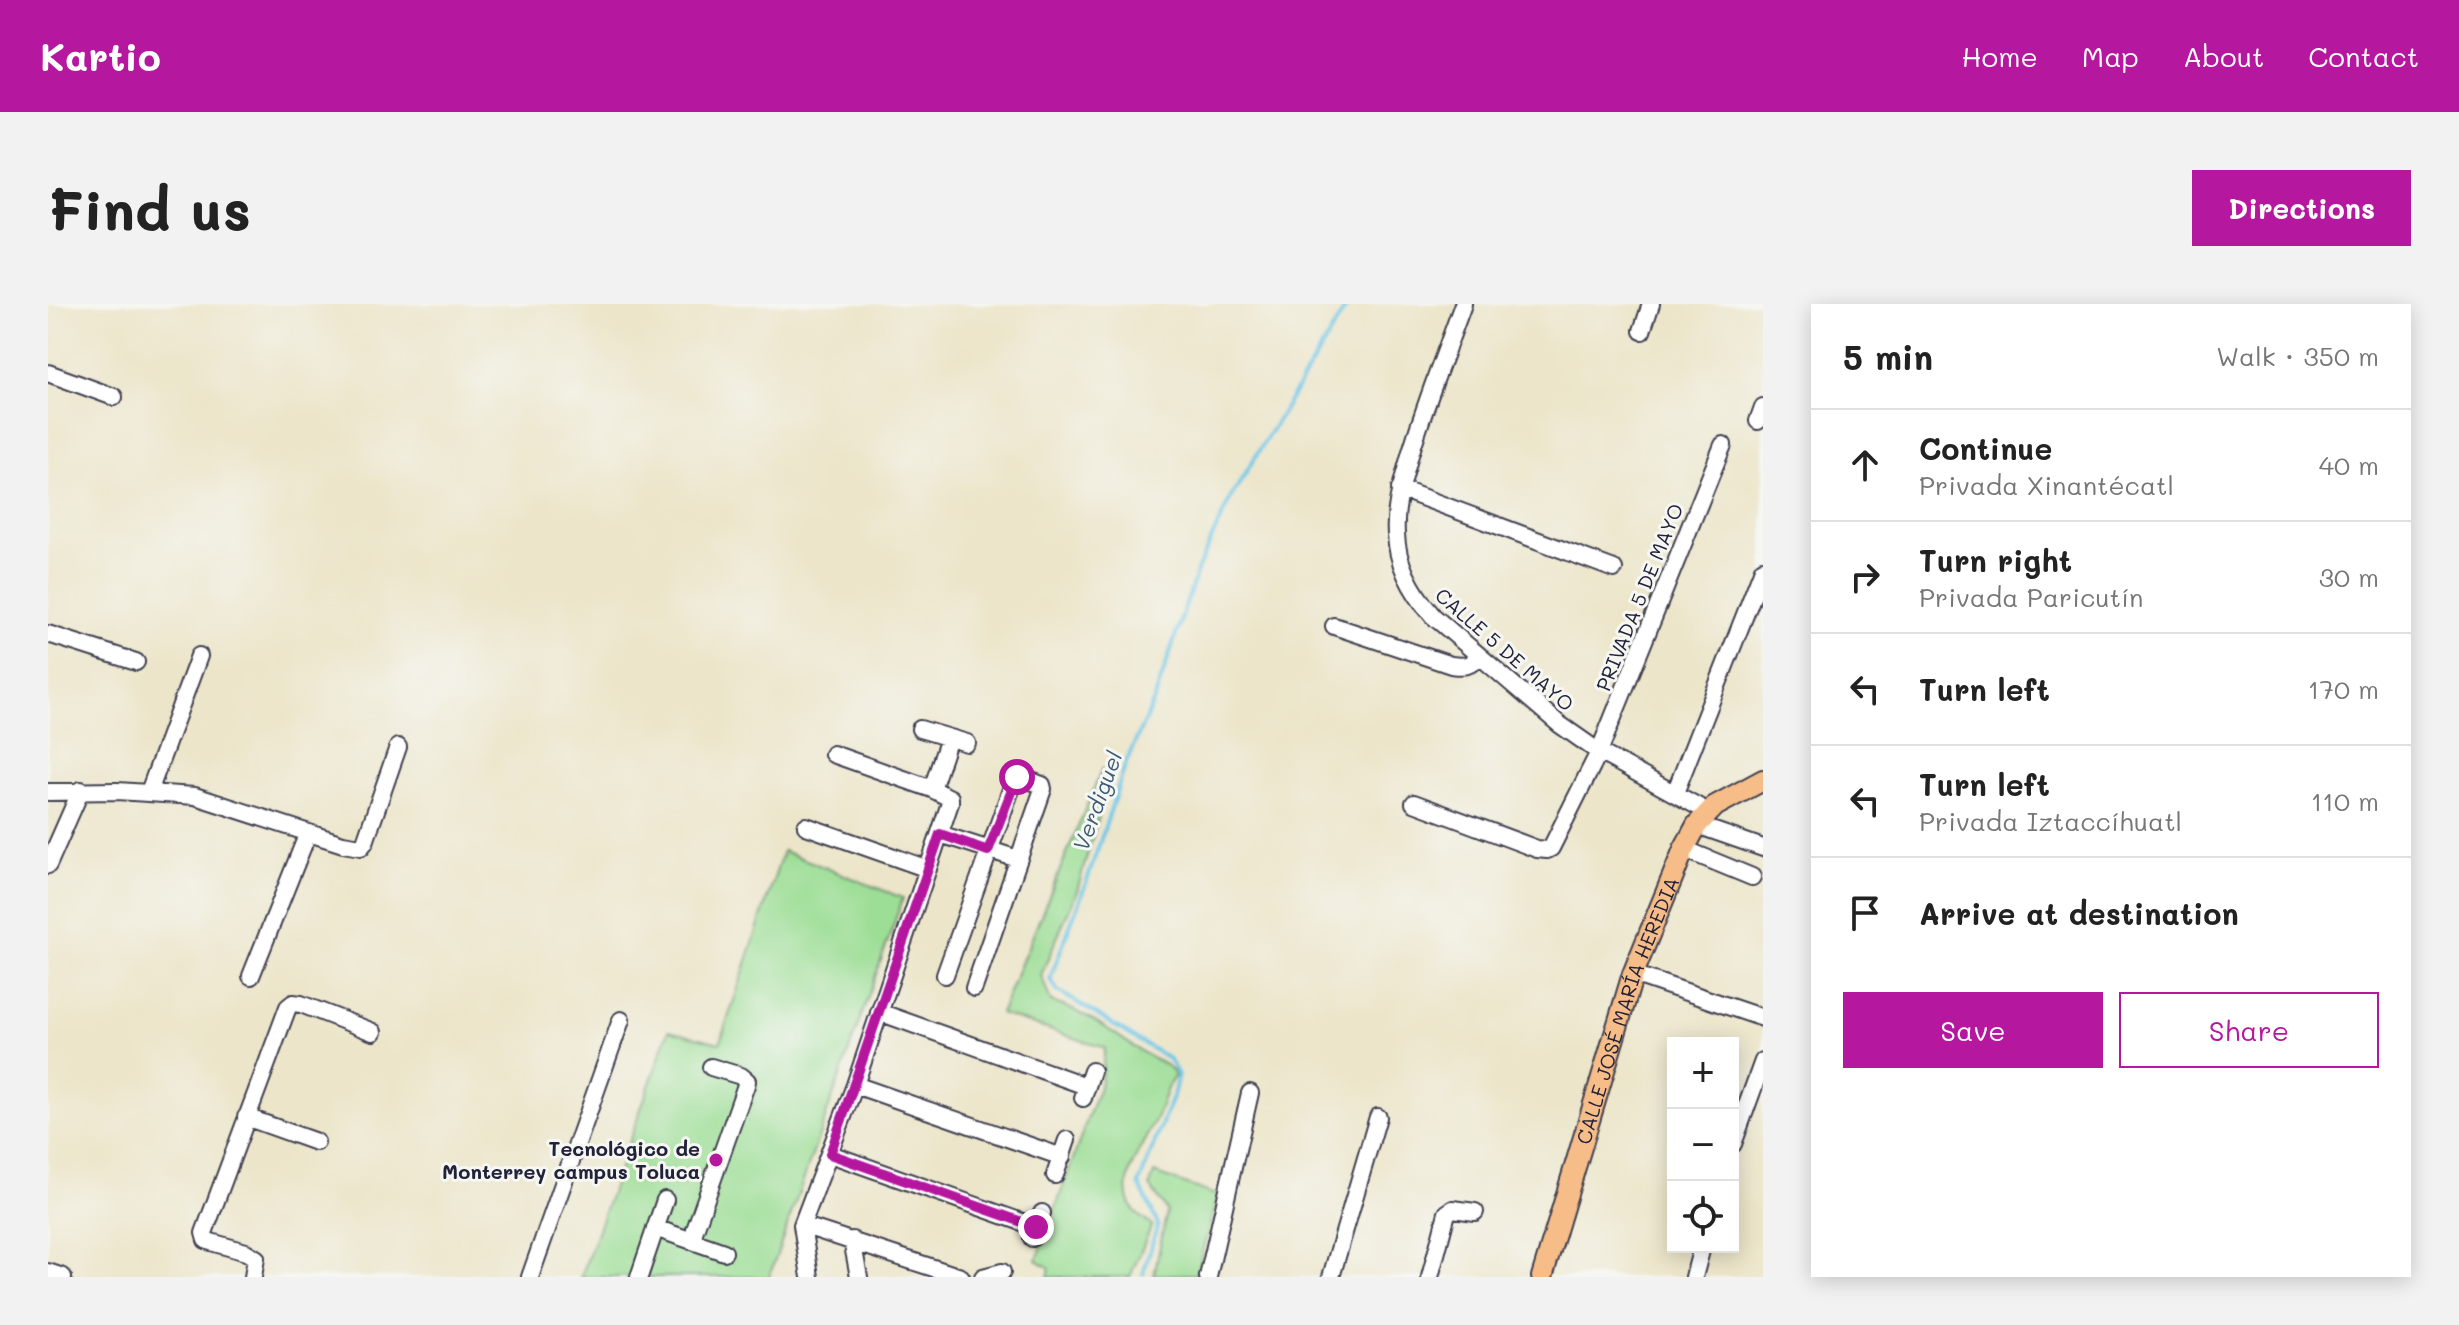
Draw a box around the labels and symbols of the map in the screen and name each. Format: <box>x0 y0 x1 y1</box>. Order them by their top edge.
street label: PRIVADA 5 DE MAYO <box>1590 499 1688 695</box>
street label: CALLE 5 DE MAYO <box>1430 582 1580 716</box>
water label: Verdiguel <box>1066 747 1129 855</box>
route start <box>999 759 1035 795</box>
street label: CALLE JOSÉ MARÍA HEREDIA <box>1570 873 1684 1147</box>
place label: Tecnológico de Monterrey campus Toluca <box>442 1135 700 1184</box>
marker: Tecnológico de Monterrey campus Toluca <box>707 1151 725 1169</box>
route end <box>1018 1209 1054 1245</box>

